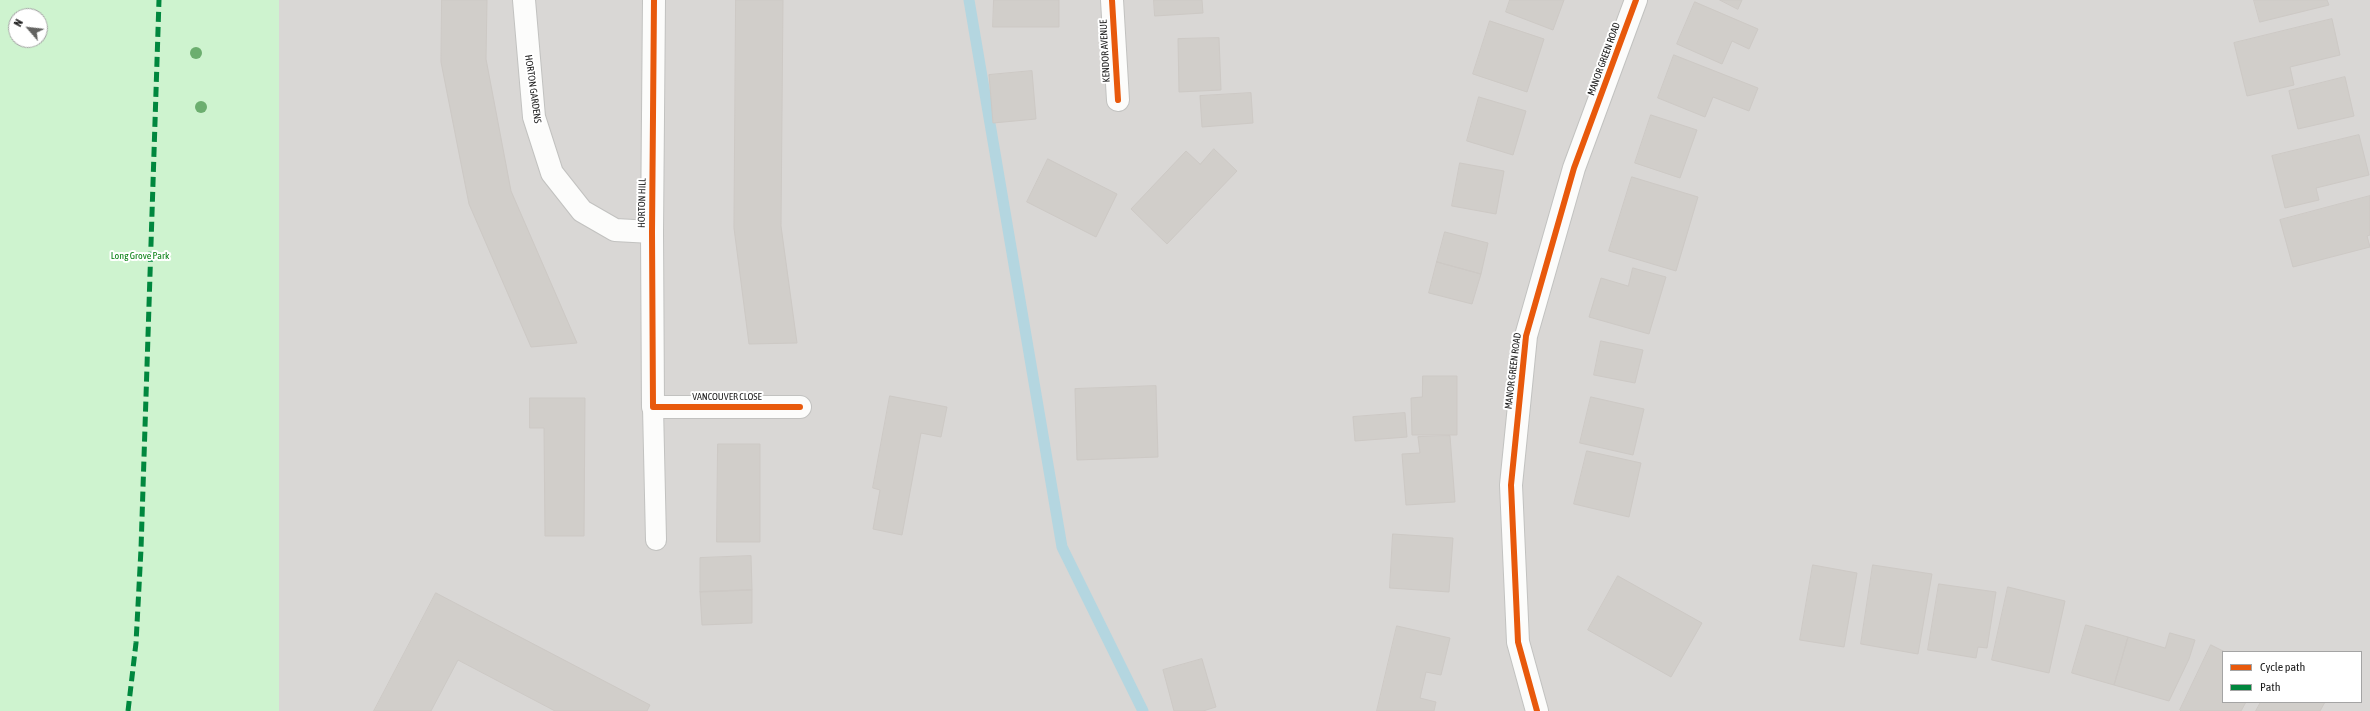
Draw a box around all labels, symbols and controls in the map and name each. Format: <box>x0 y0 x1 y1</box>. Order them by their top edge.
north arrow <box>8 8 48 48</box>
text: N <box>11 17 25 29</box>
street label: KENDOR AVENUE <box>1097 19 1113 83</box>
street label: MANOR GREEN ROAD <box>1585 21 1623 97</box>
street label: HORTON GARDENS <box>522 54 544 124</box>
street label: HORTON HILL <box>636 178 648 228</box>
park label: Long Grove Park <box>111 250 169 262</box>
street label: MANOR GREEN ROAD <box>1502 332 1524 410</box>
street label: VANCOUVER CLOSE <box>692 391 762 403</box>
legend <box>2222 651 2362 703</box>
text: Cycle path <box>2260 660 2305 674</box>
text: Path <box>2260 680 2281 694</box>

